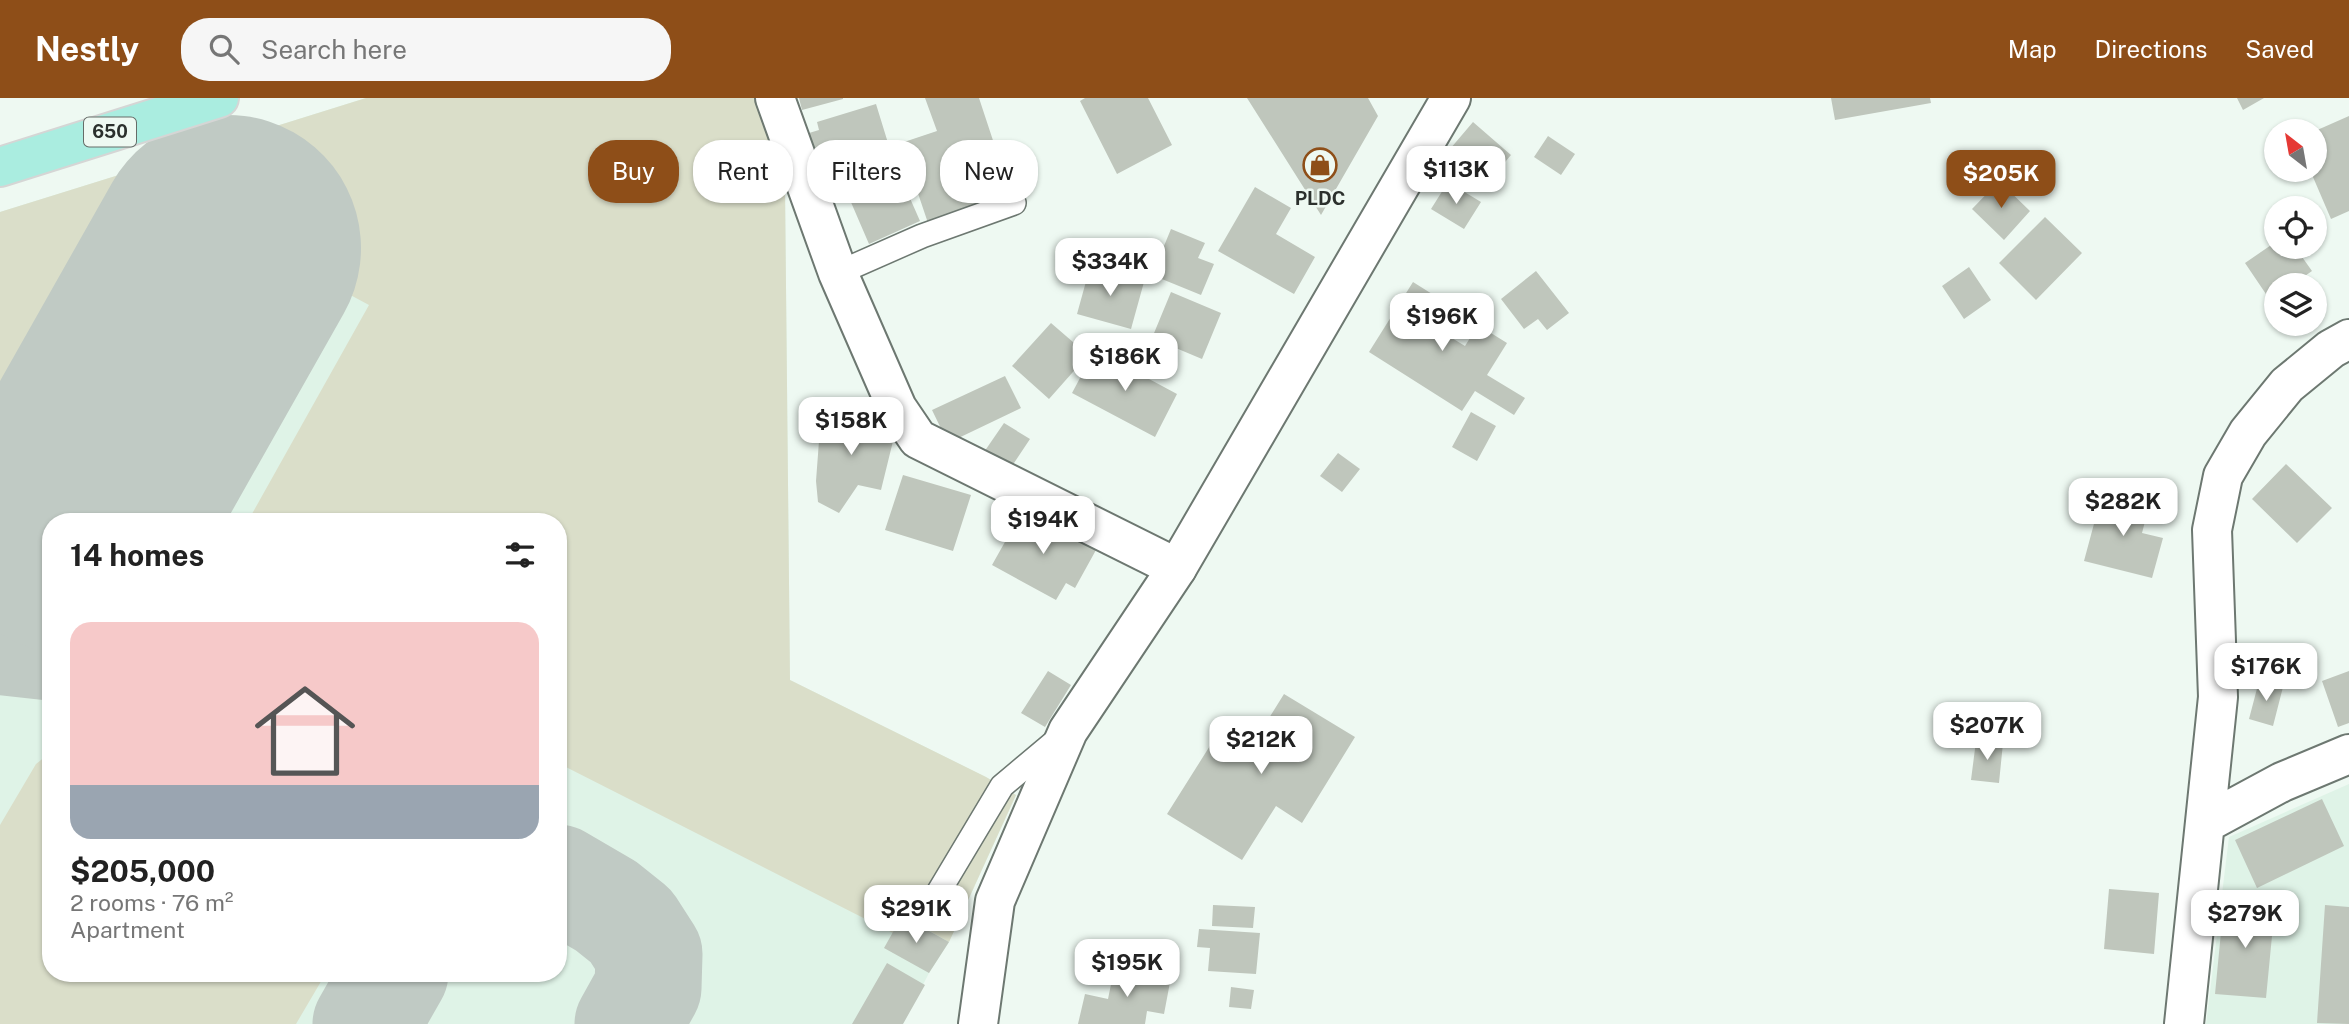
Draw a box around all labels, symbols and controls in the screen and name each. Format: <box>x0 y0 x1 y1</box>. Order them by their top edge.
search box <box>181 18 671 81</box>
text: Nestly <box>35 30 139 68</box>
icon: search <box>205 30 243 68</box>
text: Search here <box>261 34 407 65</box>
text: Map <box>2008 35 2057 63</box>
text: Directions <box>2095 35 2207 63</box>
text: Saved <box>2245 35 2314 63</box>
road number: 650 <box>84 117 136 146</box>
north arrow <box>2264 119 2328 182</box>
map controls <box>2264 119 2327 336</box>
chip: Buy <box>588 140 679 203</box>
chip: Rent <box>693 140 793 203</box>
chip: Filters <box>807 140 926 203</box>
chip: New <box>940 140 1038 203</box>
shop icon: PLDC <box>1301 146 1339 184</box>
pin: $113K <box>1407 146 1505 206</box>
pin: $205K <box>1952 150 2050 210</box>
text: $113K <box>1422 155 1490 182</box>
text: $205K <box>1962 159 2040 186</box>
place label: PLDC <box>1295 187 1345 209</box>
button: locate <box>2264 196 2327 259</box>
pin: $334K <box>1061 238 1159 298</box>
text: $334K <box>1071 247 1149 274</box>
button: layers <box>2264 273 2327 336</box>
pin: $196K <box>1393 294 1491 353</box>
text: $196K <box>1406 302 1478 329</box>
pin: $186K <box>1076 334 1174 393</box>
text: $186K <box>1089 342 1161 369</box>
pin: $158K <box>802 398 900 457</box>
text: $158K <box>815 406 887 433</box>
pin: $282K <box>2074 478 2172 538</box>
text: $282K <box>2085 487 2161 514</box>
pin: $194K <box>994 496 1092 556</box>
text: $194K <box>1007 505 1079 532</box>
icon: filters <box>501 536 539 574</box>
text: 14 homes <box>70 537 204 573</box>
pin: $176K <box>2217 644 2315 703</box>
text: $176K <box>2230 652 2302 679</box>
icon: home <box>242 668 368 794</box>
pin: $207K <box>1938 702 2036 762</box>
text: $207K <box>1949 711 2025 738</box>
pin: $212K <box>1212 716 1310 776</box>
text: $212K <box>1225 725 1297 752</box>
text: $205,000 <box>70 853 215 889</box>
pin: $291K <box>867 886 965 945</box>
text: 2 rooms · 76 m² <box>70 889 233 916</box>
pin: $279K <box>2196 890 2294 950</box>
text: $291K <box>880 894 952 921</box>
text: $279K <box>2207 899 2283 926</box>
text: Apartment <box>70 916 185 943</box>
pin: $195K <box>1078 940 1176 999</box>
text: $195K <box>1091 948 1163 975</box>

